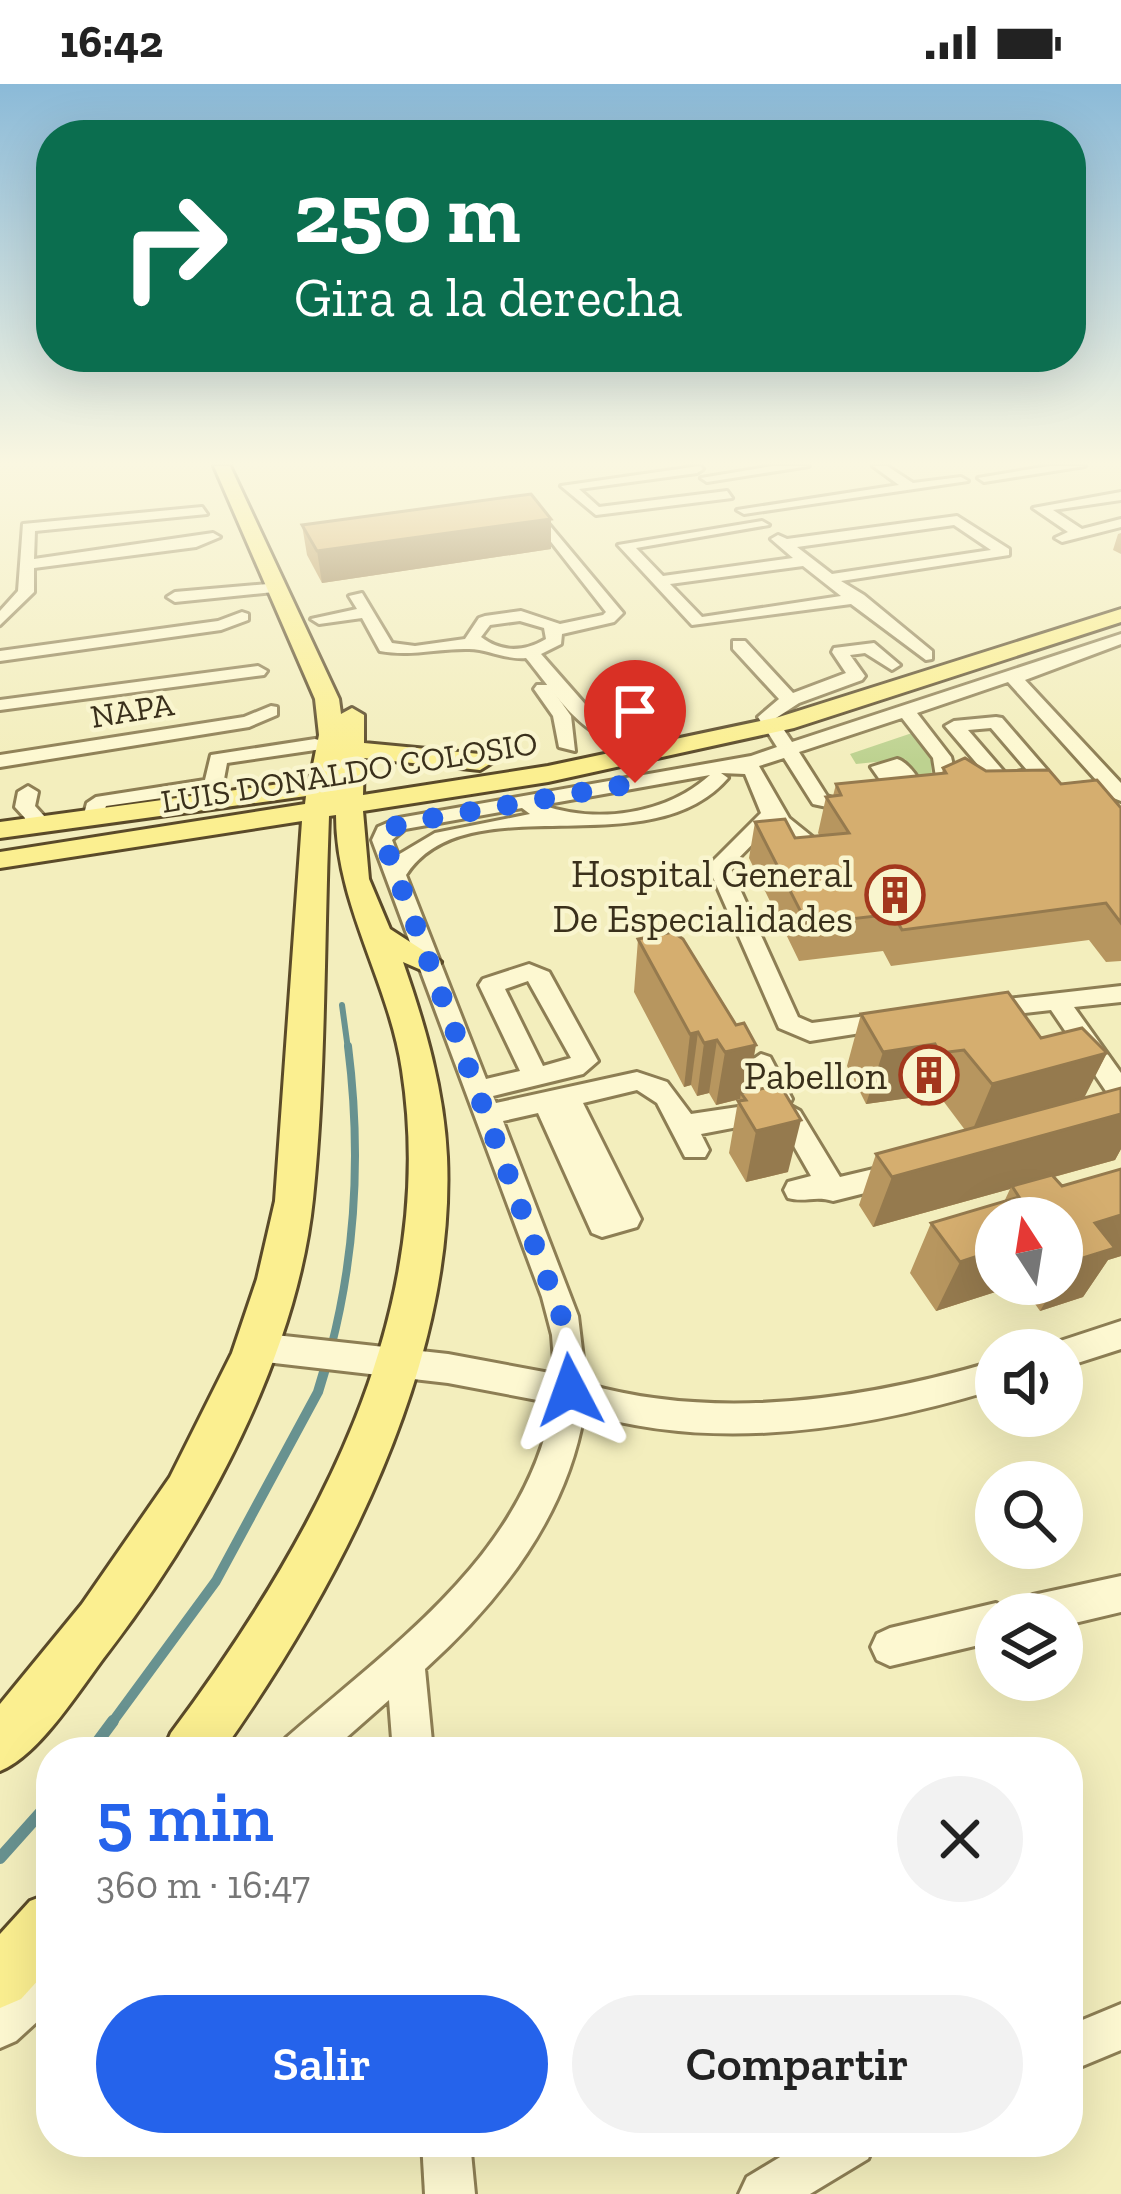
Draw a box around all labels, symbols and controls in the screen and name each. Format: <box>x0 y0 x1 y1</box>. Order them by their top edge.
text: 16:42 <box>60 15 163 69</box>
text: 250 m <box>294 163 521 264</box>
icon: right <box>96 168 252 324</box>
text: Gira a la derecha <box>294 265 683 330</box>
pin <box>584 660 686 783</box>
icon: arrive <box>602 678 668 744</box>
street label: NAPA <box>88 684 177 736</box>
street label: LUIS DONALDO COLOSIO <box>158 723 540 821</box>
place label: Hospital General De Especialidades <box>552 850 853 942</box>
building icon: Hospital General De Especialidades <box>864 864 926 926</box>
building icon: Pabellon <box>898 1044 960 1106</box>
place label: Pabellon <box>744 1052 887 1099</box>
north arrow <box>975 1197 1083 1305</box>
map controls <box>975 1197 1083 1701</box>
position arrow <box>507 1327 633 1453</box>
button: sound <box>975 1329 1083 1437</box>
button: search <box>975 1461 1083 1569</box>
button: layers <box>975 1593 1083 1701</box>
text: 5 min <box>96 1773 274 1859</box>
button: close <box>897 1776 1023 1902</box>
text: 360 m · 16:47 <box>96 1861 310 1908</box>
button: Salir <box>96 1995 548 2133</box>
button: Compartir <box>572 1995 1023 2133</box>

